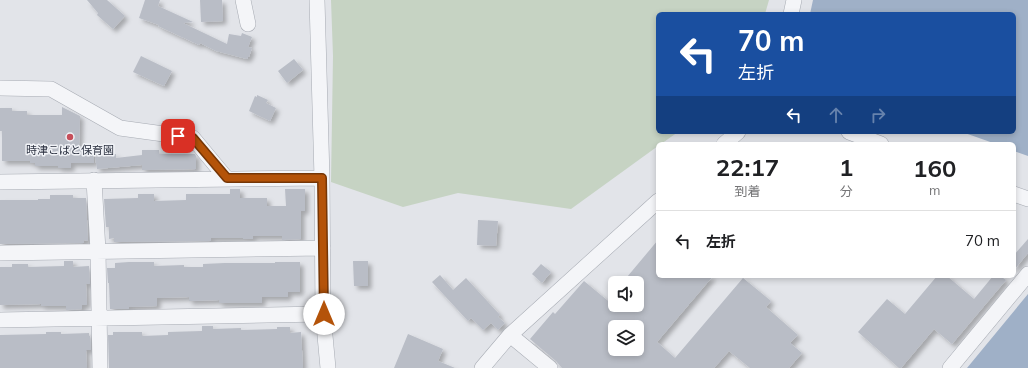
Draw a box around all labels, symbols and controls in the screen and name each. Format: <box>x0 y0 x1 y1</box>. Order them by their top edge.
text: 70 m <box>738 23 804 58</box>
icon: left <box>672 28 724 80</box>
text: 左折 <box>738 61 774 84</box>
icon: left <box>783 104 805 126</box>
icon: ahead <box>825 104 847 126</box>
icon: right <box>867 104 889 126</box>
pin <box>161 119 195 153</box>
icon: arrive <box>167 125 189 147</box>
marker: 時津こばと保育園 <box>65 132 75 142</box>
place label: 時津こばと保育園 <box>26 143 114 157</box>
text: 22:17 <box>716 152 779 182</box>
text: 1 <box>839 152 853 182</box>
text: 160 <box>913 153 956 183</box>
text: m <box>929 182 940 198</box>
text: 到着 <box>734 183 760 199</box>
text: 分 <box>840 183 853 199</box>
icon: left <box>672 230 694 252</box>
text: 70 m <box>965 231 1000 250</box>
text: 左折 <box>706 232 736 251</box>
map controls <box>608 276 644 356</box>
button: sound <box>608 276 644 312</box>
position arrow <box>303 293 345 335</box>
button: layers <box>608 320 644 356</box>

